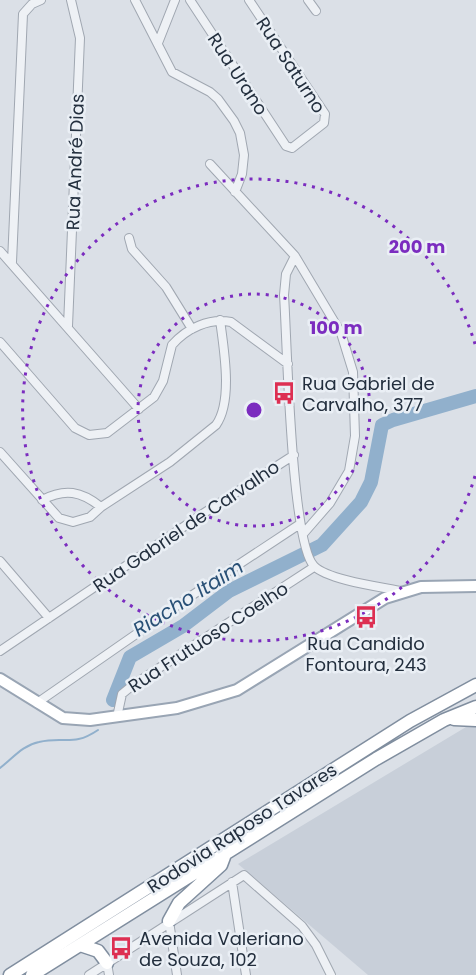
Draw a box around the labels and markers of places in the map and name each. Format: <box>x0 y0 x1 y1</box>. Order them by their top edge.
place label: Rua Gabriel de Carvalho, 377 <box>302 371 435 417</box>
bus stop icon: Rua Gabriel de Carvalho, 377 <box>271 380 297 406</box>
centre of rings <box>244 400 264 420</box>
bus stop icon: Rua Candido Fontoura, 243 <box>353 604 379 630</box>
place label: Rua Candido Fontoura, 243 <box>305 631 427 677</box>
place label: Avenida Valeriano de Souza, 102 <box>139 926 304 972</box>
bus stop icon: Avenida Valeriano de Souza, 102 <box>108 935 134 961</box>

